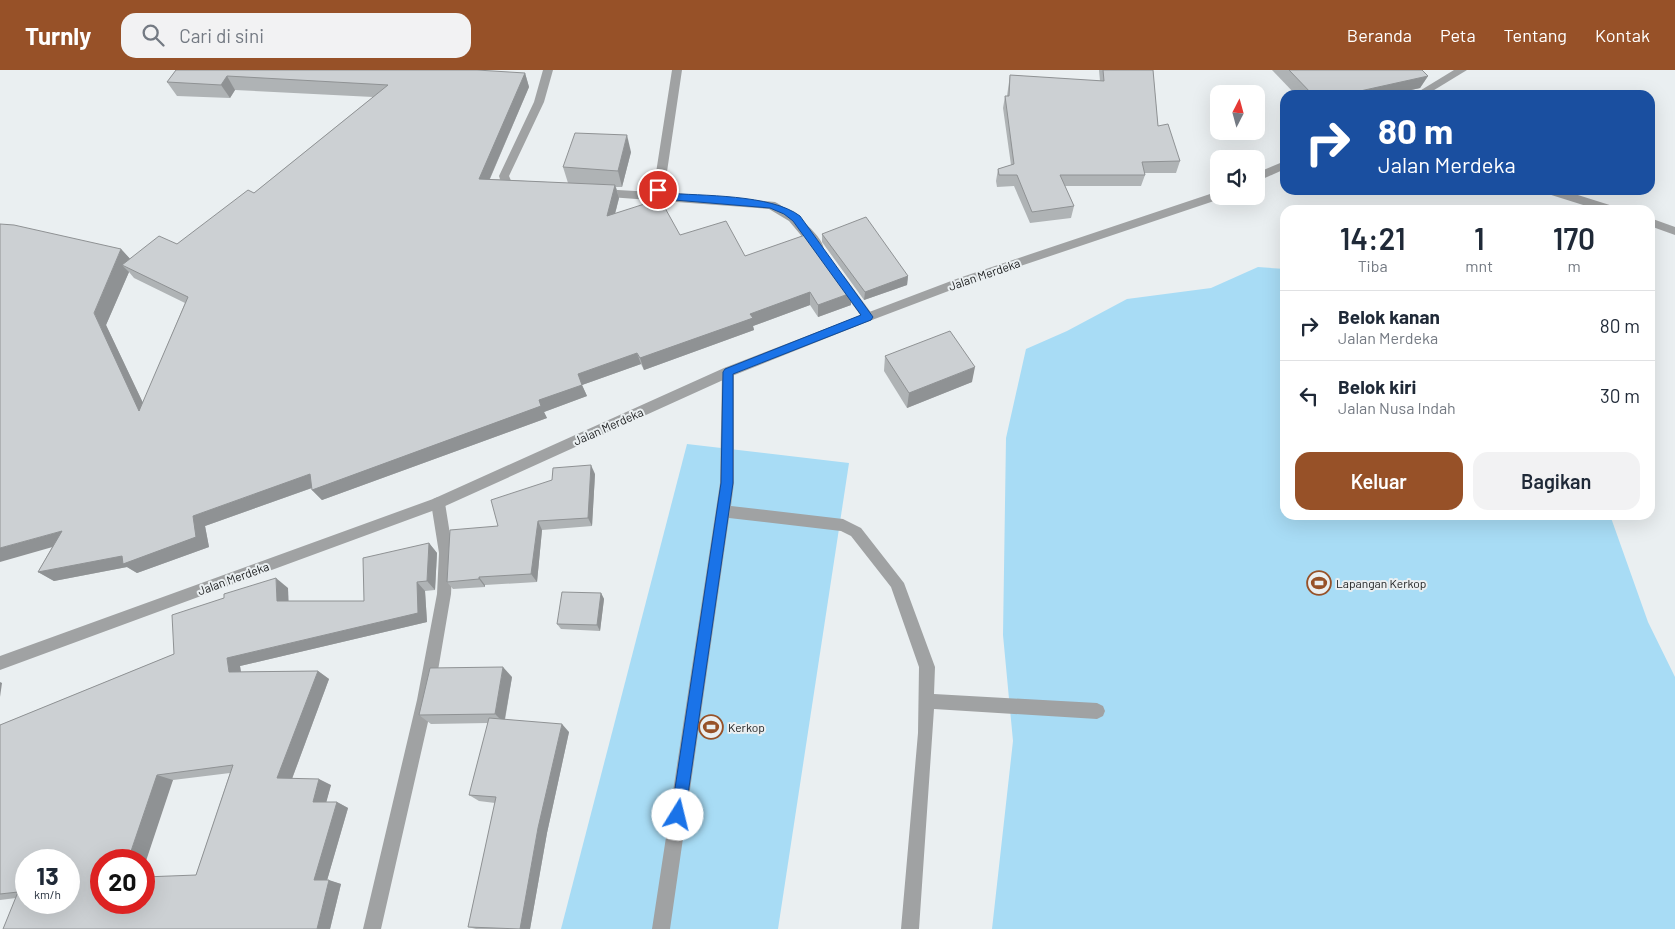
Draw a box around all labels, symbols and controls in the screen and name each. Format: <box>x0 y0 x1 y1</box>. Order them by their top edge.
search box <box>121 13 471 58</box>
text: Turnly <box>25 21 91 50</box>
icon: search <box>139 21 167 49</box>
text: Cari di sini <box>179 24 264 47</box>
text: Beranda <box>1347 24 1412 46</box>
text: Peta <box>1440 24 1476 46</box>
text: Tentang <box>1504 24 1567 46</box>
text: Kontak <box>1595 24 1650 46</box>
north arrow <box>1210 85 1265 140</box>
map controls <box>1210 85 1265 205</box>
text: 80 m <box>1378 109 1453 151</box>
icon: right <box>1295 110 1360 175</box>
button: sound <box>1210 150 1265 205</box>
text: Jalan Merdeka <box>1378 151 1516 177</box>
pin <box>637 169 679 211</box>
icon: arrive <box>644 176 672 204</box>
text: 14:21 <box>1340 220 1405 256</box>
text: 1 <box>1474 220 1484 256</box>
text: 170 <box>1553 220 1595 256</box>
street label: Jalan Merdeka <box>946 255 1022 293</box>
text: Tiba <box>1358 256 1388 275</box>
text: mnt <box>1465 256 1493 275</box>
text: m <box>1567 256 1581 275</box>
text: Belok kanan <box>1338 305 1440 328</box>
icon: right <box>1295 312 1323 340</box>
text: 80 m <box>1600 314 1640 337</box>
text: Jalan Merdeka <box>1338 328 1438 347</box>
text: Belok kiri <box>1338 375 1416 398</box>
icon: left <box>1295 382 1323 410</box>
text: 30 m <box>1600 384 1640 407</box>
text: Jalan Nusa Indah <box>1338 398 1456 417</box>
street label: Jalan Merdeka <box>571 404 645 448</box>
button: Keluar <box>1295 452 1463 510</box>
button: Bagikan <box>1473 452 1640 510</box>
street label: Jalan Merdeka <box>195 559 271 597</box>
sports icon: Lapangan Kerkop <box>1306 570 1332 596</box>
place label: Lapangan Kerkop <box>1336 576 1426 590</box>
sports icon: Kerkop <box>698 714 724 740</box>
place label: Kerkop <box>728 720 765 734</box>
position arrow <box>651 788 703 840</box>
speed limit sign: 20 <box>90 849 155 914</box>
text: 13 <box>36 860 59 890</box>
text: km/h <box>34 887 61 901</box>

